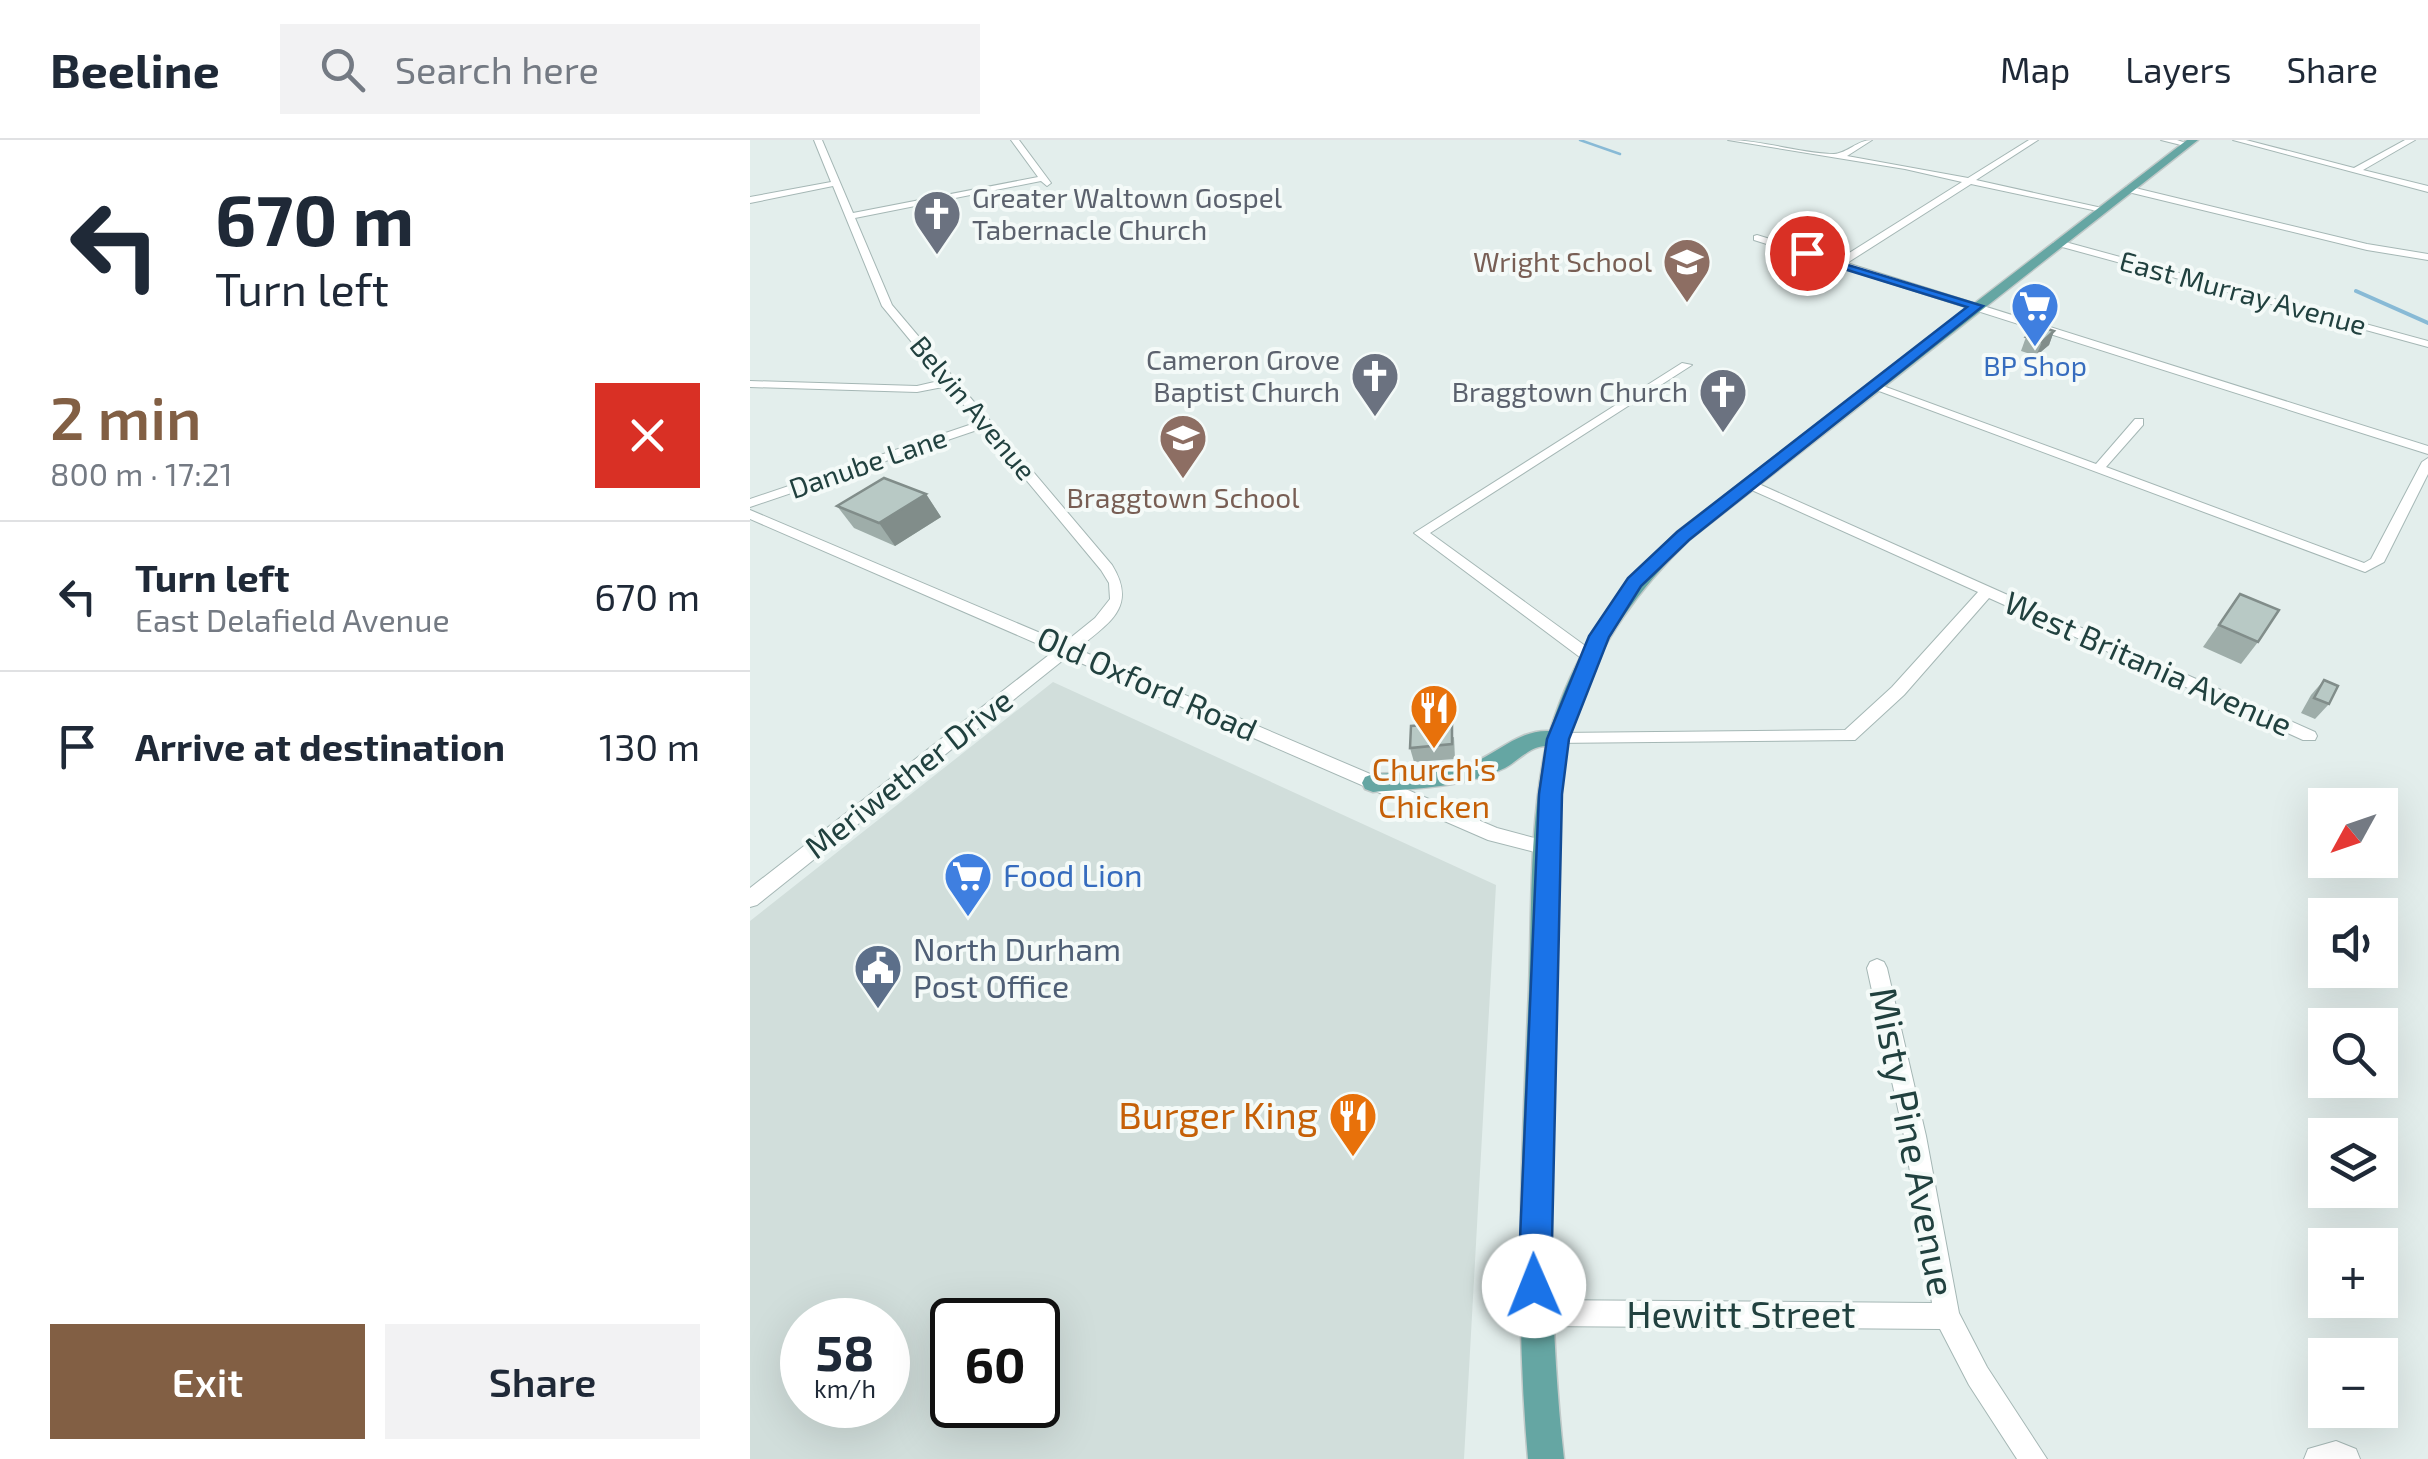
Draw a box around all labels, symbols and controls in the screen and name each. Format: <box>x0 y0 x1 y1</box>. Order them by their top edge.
search box <box>280 24 980 114</box>
text: Beeline <box>50 40 220 98</box>
icon: search <box>315 42 370 97</box>
text: Search here <box>395 46 599 92</box>
text: Map <box>2000 48 2070 90</box>
text: Layers <box>2125 48 2231 90</box>
text: Share <box>2286 48 2378 90</box>
text: 670 m <box>215 176 414 260</box>
icon: left <box>50 180 180 310</box>
place label: Greater Waltown Gospel Tabernacle Church <box>972 180 1283 246</box>
church icon: Greater Waltown Gospel Tabernacle Church <box>911 188 963 256</box>
pin <box>1765 211 1850 296</box>
icon: arrive <box>1780 226 1835 281</box>
school or university icon: Wright School <box>1661 236 1713 304</box>
street label: East Murray Avenue <box>2116 243 2370 341</box>
place label: Wright School <box>1473 244 1653 278</box>
text: Turn left <box>215 261 389 315</box>
supermarket icon: BP Shop <box>2009 280 2061 348</box>
street label: Belvin Avenue <box>904 328 1044 486</box>
place label: Cameron Grove Baptist Church <box>1146 342 1340 408</box>
place label: BP Shop <box>1983 348 2087 382</box>
church icon: Cameron Grove Baptist Church <box>1349 350 1401 418</box>
church icon: Braggtown Church <box>1697 366 1749 434</box>
place label: Braggtown Church <box>1452 374 1688 408</box>
text: 2 min <box>50 380 202 452</box>
button: close <box>595 383 700 488</box>
school or university icon: Braggtown School <box>1157 412 1209 480</box>
street label: Danube Lane <box>784 419 951 505</box>
text: 800 m · 17:21 <box>50 454 232 492</box>
place label: Braggtown School <box>1066 480 1300 514</box>
text: Turn left <box>135 554 290 600</box>
icon: left <box>50 569 105 624</box>
text: 670 m <box>594 573 700 619</box>
street label: West Britania Avenue <box>1999 582 2298 743</box>
text: East Delafield Avenue <box>135 600 450 638</box>
street label: Old Oxford Road <box>1032 617 1264 748</box>
street label: Meriwether Drive <box>796 680 1019 865</box>
restaurant icon: Church's Chicken <box>1408 682 1460 750</box>
icon: arrive <box>50 719 105 774</box>
text: Arrive at destination <box>135 723 505 769</box>
text: 130 m <box>599 723 700 769</box>
place label: Church's Chicken <box>1372 749 1496 824</box>
north arrow <box>2308 788 2398 878</box>
map controls <box>2308 788 2398 1428</box>
supermarket icon: Food Lion <box>942 850 994 918</box>
place label: Food Lion <box>1003 855 1143 893</box>
button: sound <box>2308 898 2398 988</box>
place label: North Durham Post Office <box>913 929 1121 1004</box>
public building icon: North Durham Post Office <box>852 942 904 1010</box>
street label: Misty Pine Avenue <box>1861 983 1966 1300</box>
button: search <box>2308 1008 2398 1098</box>
restaurant icon: Burger King <box>1327 1090 1379 1158</box>
place label: Burger King <box>1118 1091 1318 1137</box>
button: layers <box>2308 1118 2398 1208</box>
button: + <box>2308 1228 2398 1318</box>
position arrow <box>1482 1234 1586 1338</box>
street label: Hewitt Street <box>1626 1290 1856 1336</box>
speed limit sign: 60 <box>930 1298 1060 1428</box>
text: 58 <box>816 1321 874 1381</box>
button: Exit <box>50 1324 365 1439</box>
button: Share <box>385 1324 700 1439</box>
button: − <box>2308 1338 2398 1428</box>
text: km/h <box>814 1373 876 1403</box>

